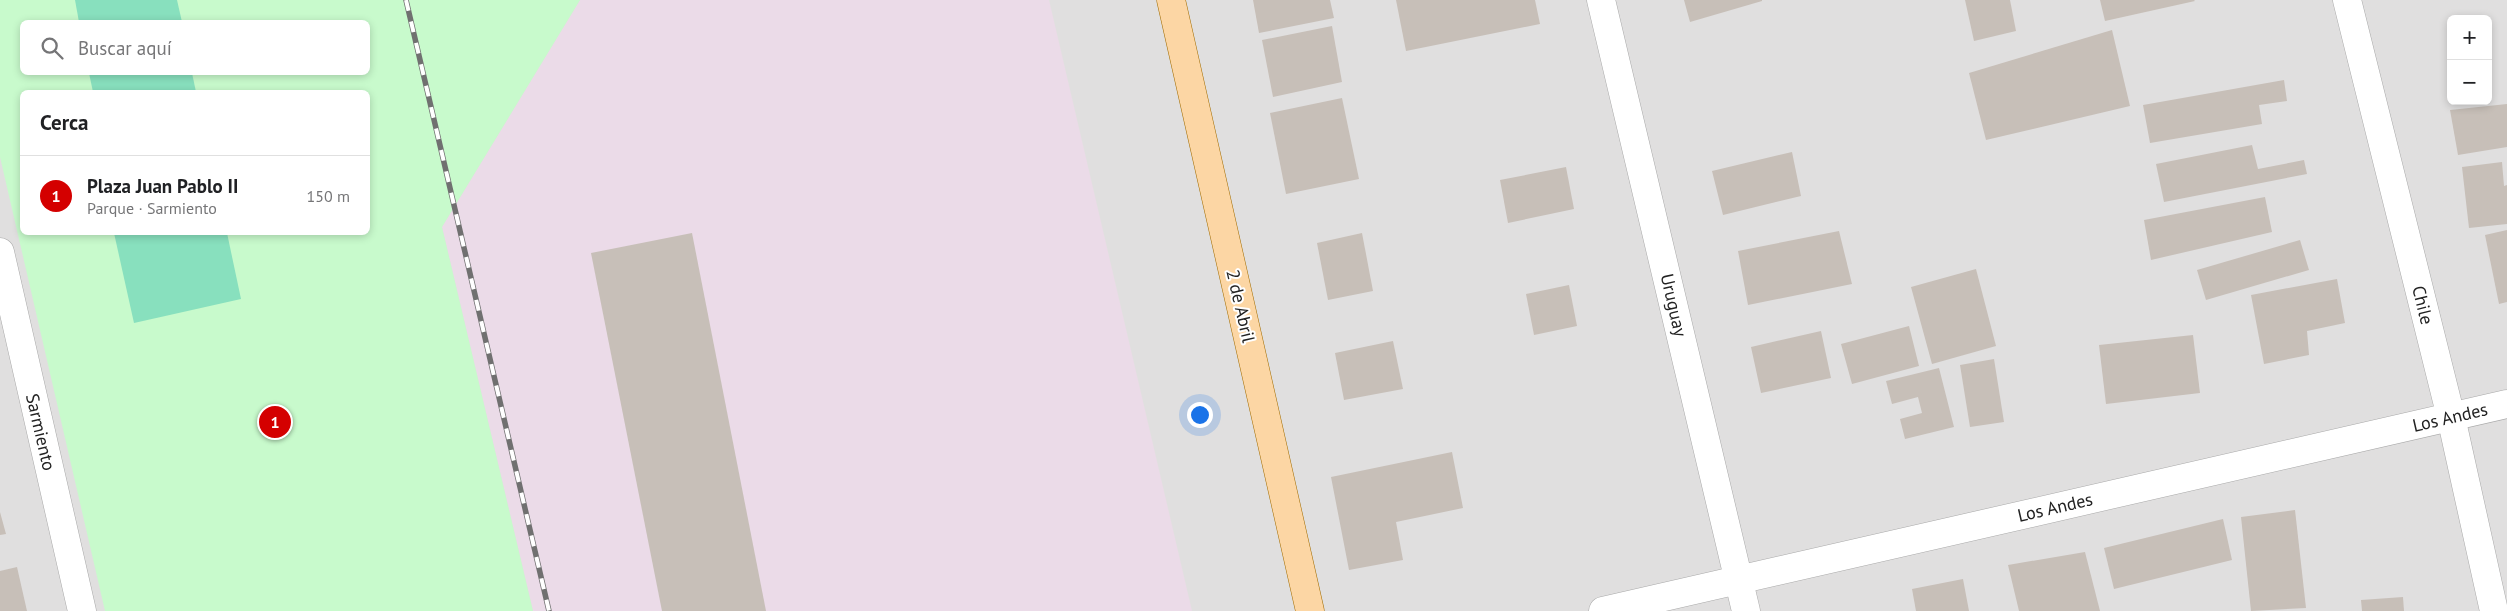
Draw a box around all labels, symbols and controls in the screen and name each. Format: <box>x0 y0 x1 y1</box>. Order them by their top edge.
map controls <box>2447 15 2492 105</box>
button: + <box>2447 15 2492 60</box>
search box <box>20 20 370 75</box>
icon: search <box>38 34 66 62</box>
text: Buscar aquí <box>78 36 172 60</box>
button: − <box>2447 60 2492 105</box>
text: Cerca <box>40 109 89 136</box>
text: Plaza Juan Pablo II <box>87 174 238 198</box>
text: 1 <box>51 186 61 206</box>
text: 150 m <box>307 186 350 206</box>
text: Parque · Sarmiento <box>87 198 217 218</box>
street label: 2 de Abril <box>1221 267 1261 345</box>
street label: Uruguay <box>1656 271 1693 339</box>
street label: Chile <box>2407 283 2439 327</box>
street label: Sarmiento <box>21 391 61 473</box>
street label: Los Andes <box>2410 397 2490 437</box>
your location <box>1187 402 1213 428</box>
pin: 1 <box>259 403 291 441</box>
street label: Los Andes <box>2015 487 2095 527</box>

